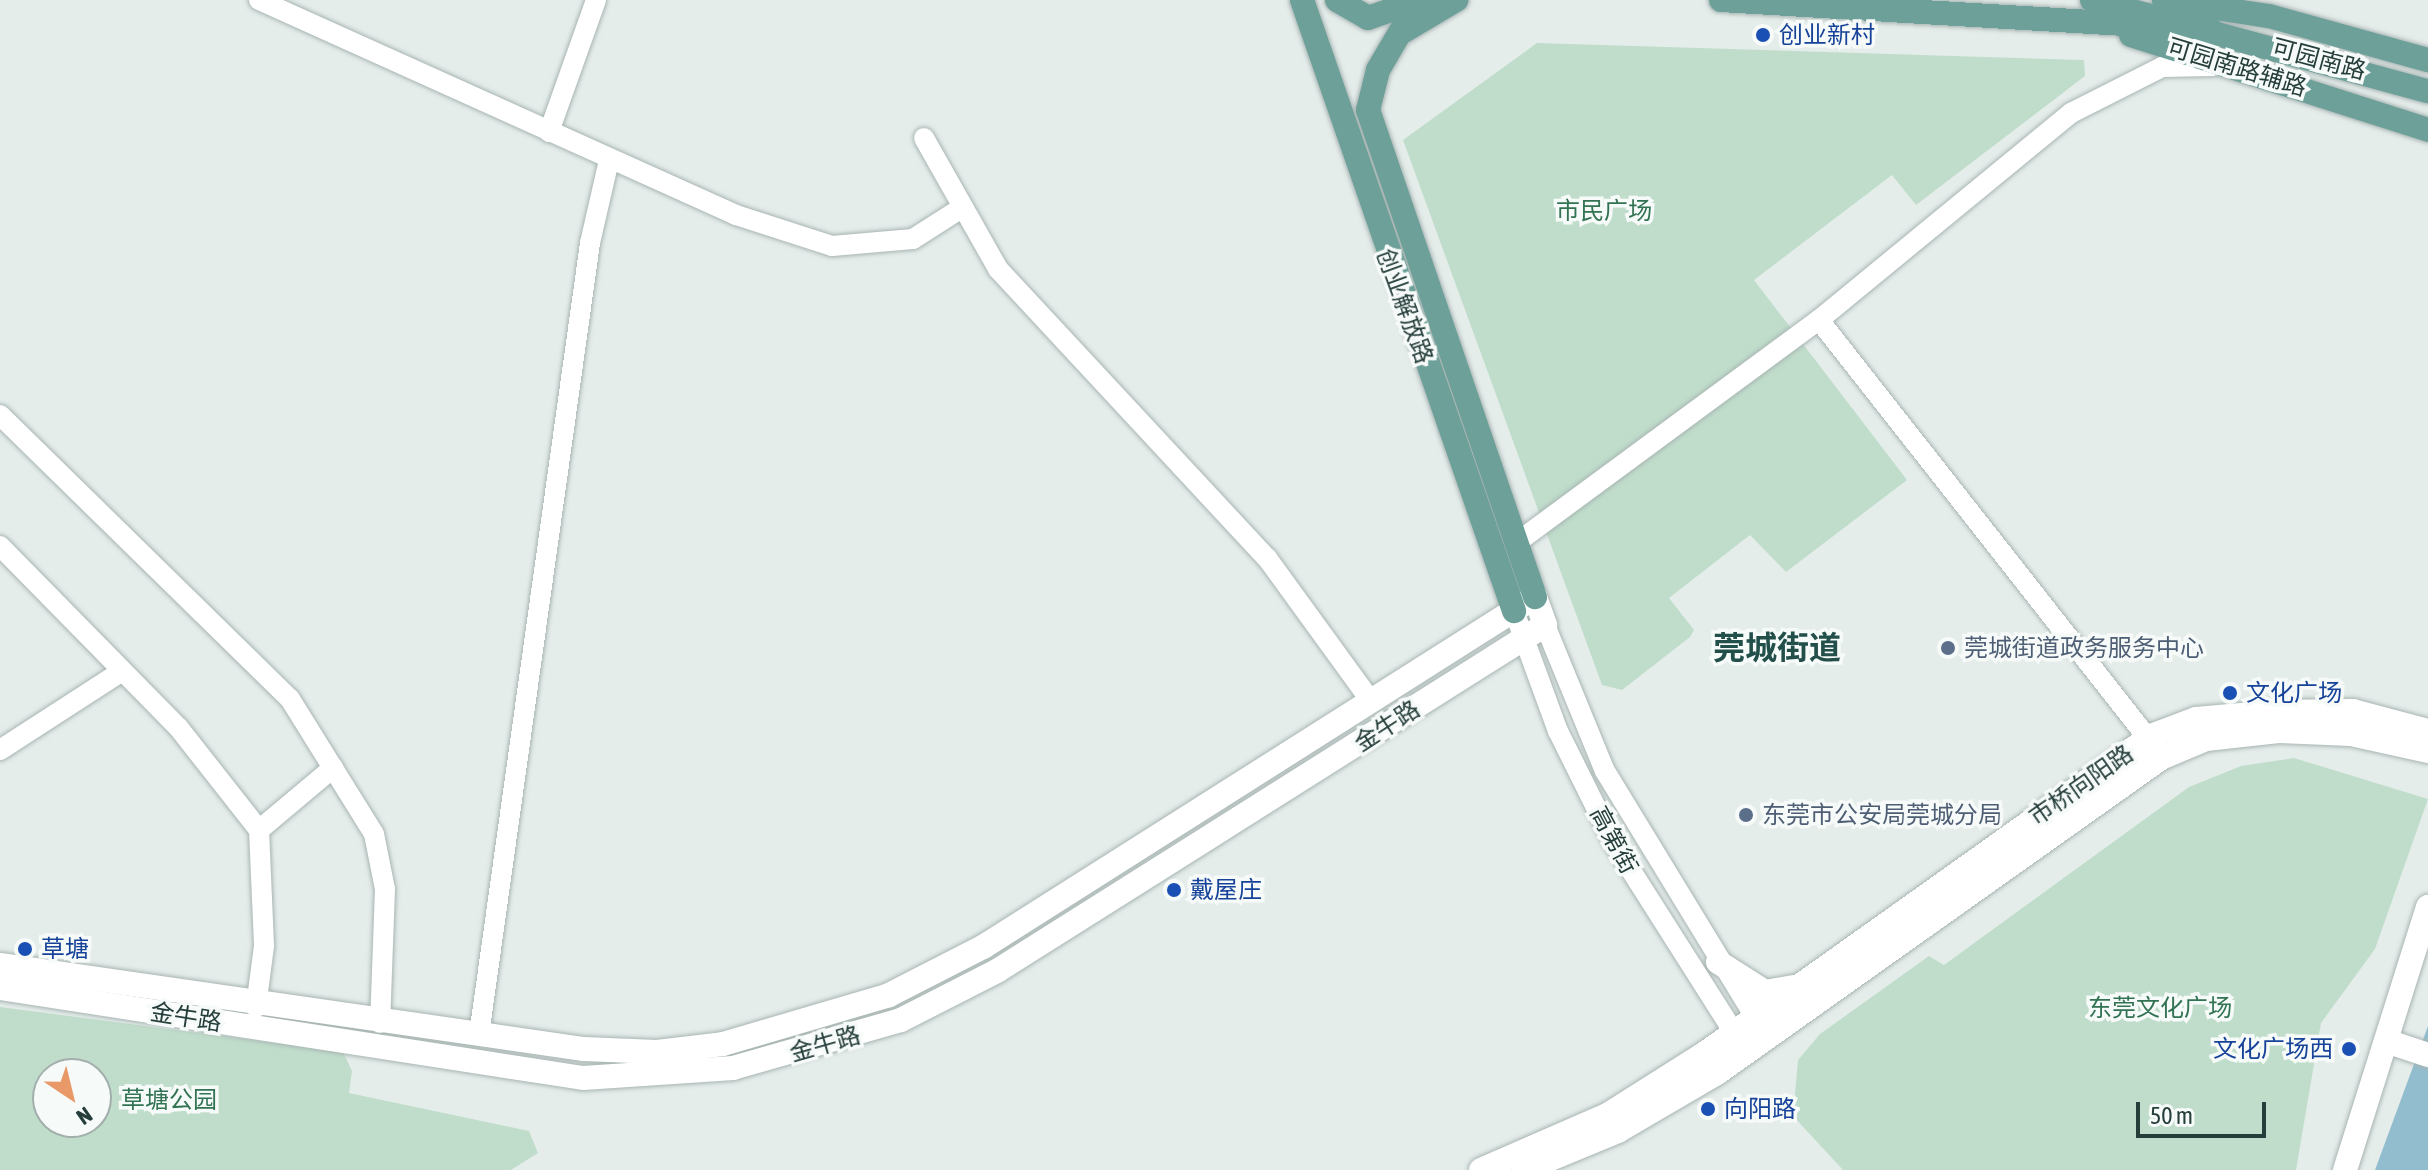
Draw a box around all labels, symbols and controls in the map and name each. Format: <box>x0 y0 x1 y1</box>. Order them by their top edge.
place label: 创业新村 <box>1779 21 1875 49</box>
marker: 创业新村 <box>1754 26 1772 44</box>
street label: 可园南路辅路 <box>2164 32 2310 102</box>
street label: 可园南路 <box>2269 33 2369 85</box>
park label: 市民广场 <box>1556 197 1652 225</box>
street label: 创业解放路 <box>1371 245 1439 367</box>
district label: 莞城街道 <box>1713 629 1841 667</box>
place label: 莞城街道政务服务中心 <box>1964 634 2204 662</box>
marker: 莞城街道政务服务中心 <box>1939 639 1957 657</box>
place label: 文化广场 <box>2246 679 2342 707</box>
marker: 文化广场 <box>2221 684 2239 702</box>
street label: 金牛路 <box>1349 694 1425 758</box>
street label: 市桥向阳路 <box>2024 739 2138 831</box>
street label: 高第街 <box>1584 801 1644 879</box>
place label: 东莞市公安局莞城分局 <box>1762 801 2002 829</box>
marker: 东莞市公安局莞城分局 <box>1737 806 1755 824</box>
place label: 戴屋庄 <box>1190 876 1262 904</box>
marker: 戴屋庄 <box>1165 881 1183 899</box>
place label: 草塘 <box>41 935 89 963</box>
marker: 草塘 <box>16 940 34 958</box>
park label: 东莞文化广场 <box>2088 994 2232 1022</box>
street label: 金牛路 <box>148 997 224 1037</box>
street label: 金牛路 <box>786 1020 864 1068</box>
place label: 文化广场西 <box>2213 1035 2333 1063</box>
marker: 文化广场西 <box>2340 1040 2358 1058</box>
north arrow <box>32 1058 112 1138</box>
park label: 草塘公园 <box>121 1086 217 1114</box>
scale bar <box>2140 1086 2270 1136</box>
place label: 向阳路 <box>1724 1095 1796 1123</box>
marker: 向阳路 <box>1699 1100 1717 1118</box>
text: N <box>72 1102 97 1130</box>
text: 50 m <box>2150 1102 2193 1129</box>

